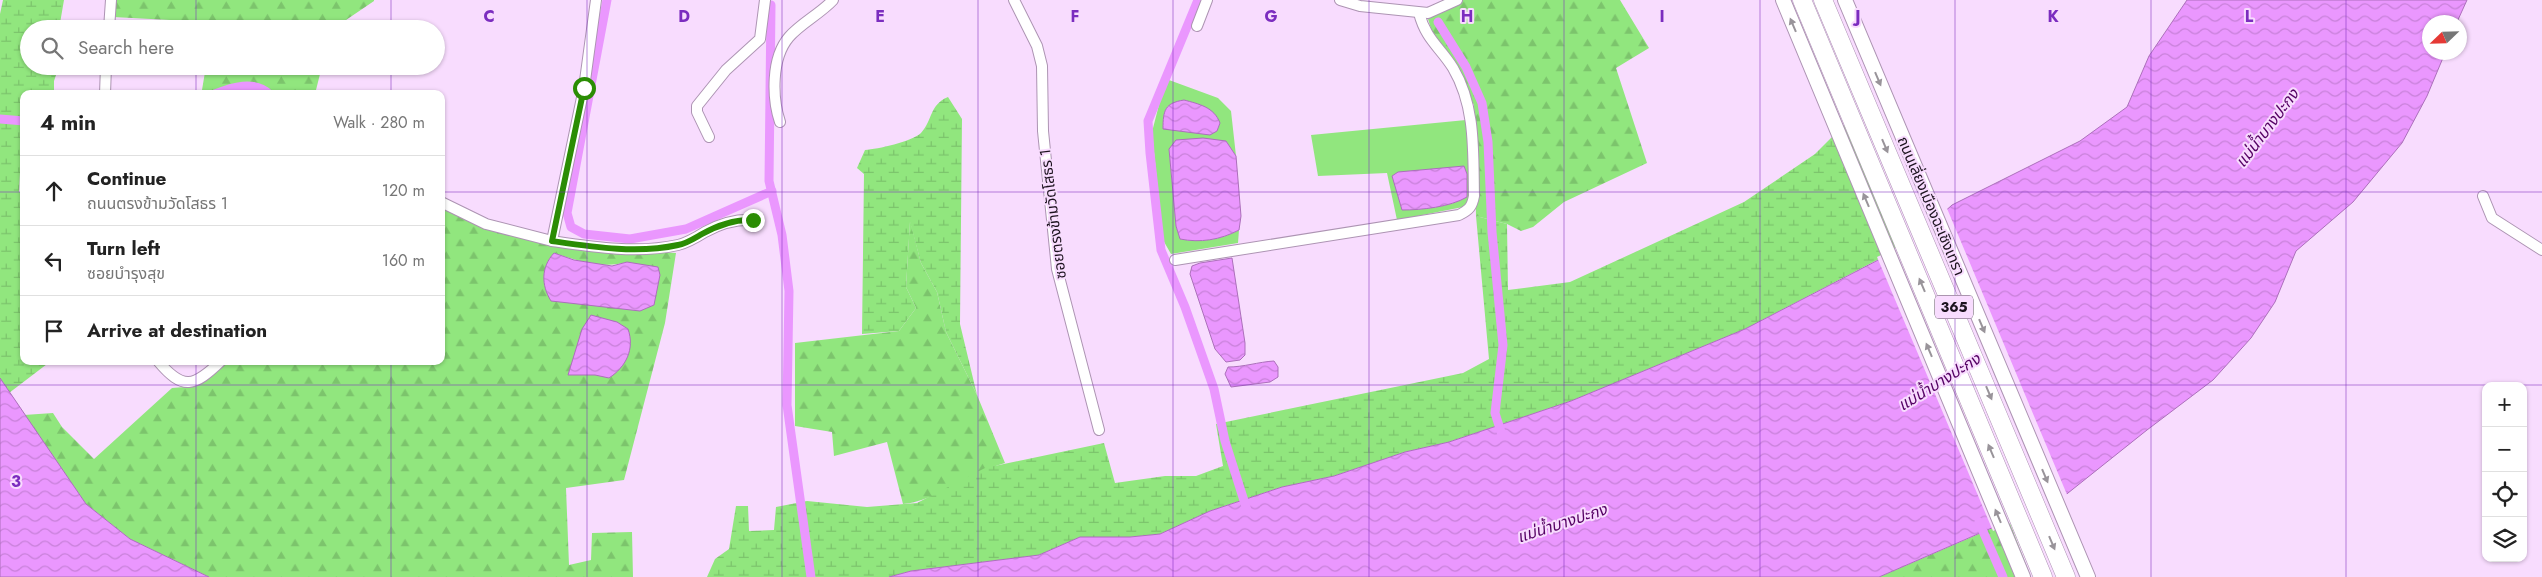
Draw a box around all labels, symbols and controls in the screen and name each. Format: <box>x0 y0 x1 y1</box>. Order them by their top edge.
text: C <box>483 5 495 28</box>
text: D <box>678 5 690 28</box>
text: E <box>875 5 885 28</box>
text: F <box>1071 5 1079 28</box>
text: G <box>1264 5 1278 28</box>
text: H <box>1461 5 1473 28</box>
text: I <box>1659 5 1665 28</box>
text: J <box>1852 5 1861 28</box>
text: K <box>2047 5 2059 28</box>
text: L <box>2245 5 2254 28</box>
north arrow <box>2422 15 2467 60</box>
one-way arrow <box>1789 18 1797 32</box>
search box <box>20 20 445 75</box>
icon: search <box>38 34 66 62</box>
text: Search here <box>78 34 174 61</box>
one-way arrow <box>1875 72 1883 86</box>
route start <box>573 77 596 100</box>
water label: แม่น้ำบางปะกง <box>2230 83 2305 172</box>
text: 4 min <box>40 108 96 138</box>
text: Walk · 280 m <box>333 111 425 134</box>
street label: ถนนเลี่ยงเมืองฉะเชิงเทรา <box>1892 133 1970 279</box>
one-way arrow <box>1881 139 1889 153</box>
street label: ซอยตรงข้ามวัดโสธร 1 <box>1034 148 1072 280</box>
text: Continue <box>87 165 166 192</box>
icon: ahead <box>40 177 68 205</box>
text: 120 m <box>382 179 425 202</box>
text: ถนนตรงข้ามวัดโสธร 1 <box>87 192 228 215</box>
one-way arrow <box>1862 192 1870 207</box>
route end <box>742 209 765 232</box>
text: Turn left <box>87 235 160 262</box>
icon: left <box>40 247 68 275</box>
text: 160 m <box>382 249 425 272</box>
text: ซอยบำรุงสุข <box>87 262 165 285</box>
one-way arrow <box>1918 277 1926 292</box>
road number: 365 <box>1935 296 1973 318</box>
icon: arrive <box>40 317 68 345</box>
text: Arrive at destination <box>87 317 267 344</box>
one-way arrow <box>1979 319 1987 333</box>
one-way arrow <box>1924 343 1932 357</box>
water label: แม่น้ำบางปะกง <box>1893 347 1986 416</box>
map controls <box>2482 382 2527 562</box>
button: + <box>2482 382 2527 427</box>
one-way arrow <box>1986 386 1994 400</box>
button: − <box>2482 427 2527 472</box>
one-way arrow <box>1987 444 1995 458</box>
one-way arrow <box>2042 468 2050 483</box>
text: 3 <box>11 470 21 493</box>
button: locate <box>2482 472 2527 517</box>
water label: แม่น้ำบางปะกง <box>1514 497 1611 548</box>
one-way arrow <box>1993 509 2001 523</box>
button: layers <box>2482 517 2527 562</box>
one-way arrow <box>2048 536 2056 550</box>

